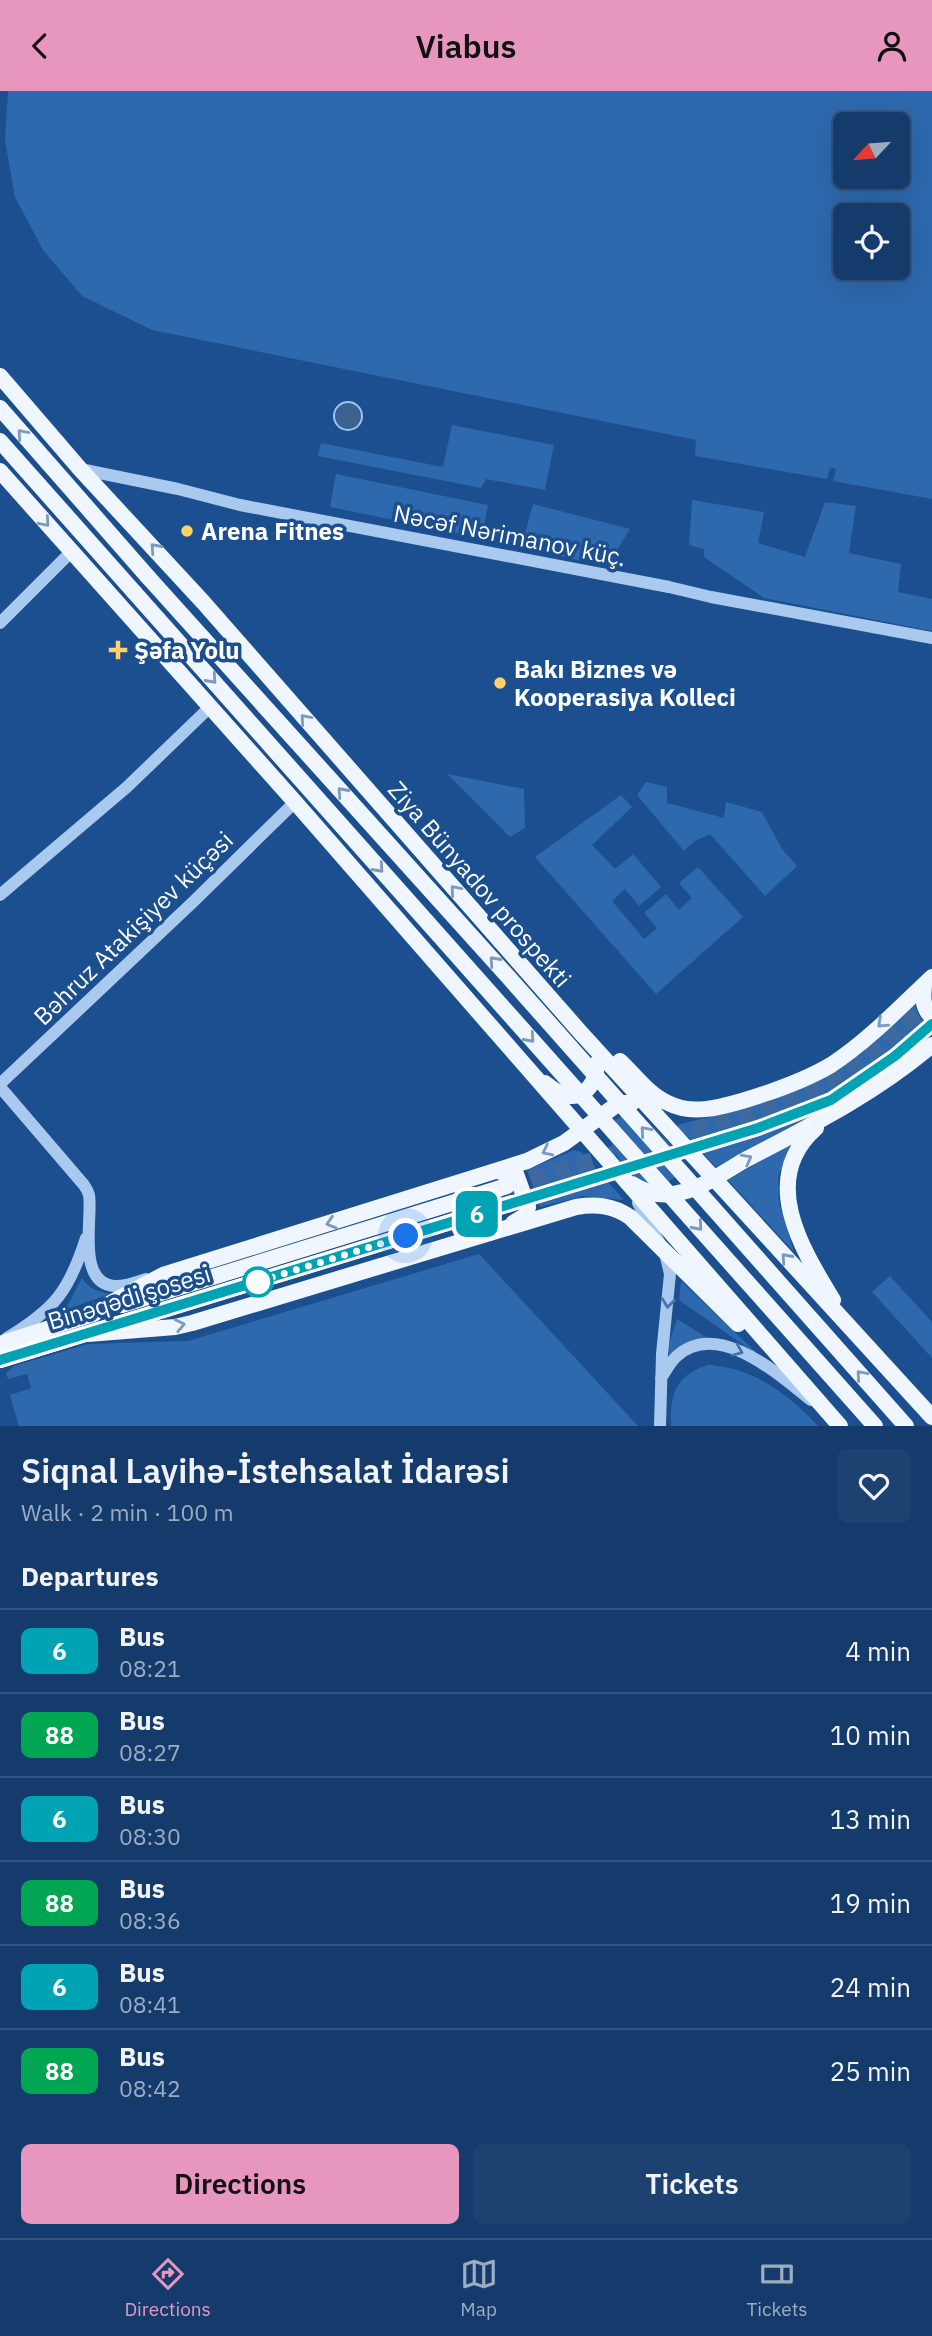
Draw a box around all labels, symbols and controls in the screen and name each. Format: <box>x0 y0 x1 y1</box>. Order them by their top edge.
text: Viabus <box>415 25 517 67</box>
icon: back <box>21 27 59 65</box>
icon: person <box>873 27 911 65</box>
north arrow <box>833 112 910 189</box>
map controls <box>833 112 910 280</box>
button: locate <box>833 203 910 280</box>
one-way arrow <box>18 429 30 442</box>
street label: Nəcəf Nərimanov küç. <box>391 497 629 573</box>
one-way arrow <box>37 514 49 527</box>
place label: Arena Fitnes <box>201 515 344 547</box>
marker: Arena Fitnes <box>179 523 195 539</box>
one-way arrow <box>151 543 163 556</box>
place label: Şəfa Yolu <box>134 634 240 666</box>
marker: Şəfa Yolu <box>108 640 128 660</box>
place label: Bakı Biznes və Kooperasiya Kolleci <box>514 653 736 713</box>
one-way arrow <box>204 671 216 684</box>
marker: Bakı Biznes və Kooperasiya Kolleci <box>492 675 508 691</box>
one-way arrow <box>301 714 313 727</box>
street label: Ziya Bünyadov prospekti <box>381 774 579 994</box>
one-way arrow <box>338 787 350 800</box>
street label: Bəhruz Atakişiyev küçəsi <box>26 824 240 1032</box>
one-way arrow <box>371 859 383 872</box>
one-way arrow <box>451 886 463 899</box>
one-way arrow <box>490 956 502 969</box>
one-way arrow <box>877 1015 890 1028</box>
one-way arrow <box>522 1030 534 1043</box>
one-way arrow <box>641 1126 653 1139</box>
one-way arrow <box>542 1143 554 1157</box>
one-way arrow <box>740 1154 752 1168</box>
line badge: 6 <box>454 1191 500 1237</box>
text: 6 <box>470 1198 484 1230</box>
one-way arrow <box>325 1215 338 1229</box>
your location <box>388 1218 423 1253</box>
one-way arrow <box>690 1218 702 1231</box>
one-way arrow <box>782 1253 794 1266</box>
street label: Binəqədi şosesi <box>44 1257 214 1337</box>
unlabelled marker <box>243 1267 273 1297</box>
one-way arrow <box>660 1297 675 1309</box>
one-way arrow <box>174 1319 186 1334</box>
one-way arrow <box>731 1342 743 1356</box>
one-way arrow <box>856 1370 869 1383</box>
text: Siqnal Layihə-İstehsalat İdarəsi <box>21 1449 510 1492</box>
button: heart <box>837 1449 911 1523</box>
text: Walk · 2 min · 100 m <box>21 1497 234 1527</box>
text: Departures <box>21 1559 159 1593</box>
text: Bus <box>119 1619 165 1653</box>
text: 4 min <box>845 1634 911 1668</box>
text: 6 <box>52 1635 67 1667</box>
text: 08:21 <box>119 1653 181 1683</box>
text: Bus <box>119 1703 165 1737</box>
text: 10 min <box>830 1718 911 1752</box>
text: 88 <box>45 1719 74 1751</box>
text: 08:27 <box>119 1737 181 1767</box>
text: Bus <box>119 1787 165 1821</box>
text: 13 min <box>830 1802 911 1836</box>
text: 6 <box>52 1803 67 1835</box>
text: 08:30 <box>119 1821 181 1851</box>
text: Bus <box>119 1871 165 1905</box>
text: 19 min <box>830 1886 911 1920</box>
text: 88 <box>45 1887 74 1919</box>
text: 08:36 <box>119 1905 181 1935</box>
text: Bus <box>119 1955 165 1989</box>
text: 24 min <box>830 1970 911 2004</box>
text: 6 <box>52 1971 67 2003</box>
text: 08:41 <box>119 1989 181 2019</box>
text: Bus <box>119 2039 165 2073</box>
text: 25 min <box>830 2054 911 2088</box>
text: 88 <box>45 2055 74 2087</box>
text: 08:42 <box>119 2073 181 2103</box>
button: Directions <box>21 2144 459 2224</box>
button: Tickets <box>473 2144 911 2224</box>
tab: Directions <box>124 2255 211 2321</box>
tab: Map <box>460 2255 498 2321</box>
tab: Tickets <box>746 2255 808 2321</box>

